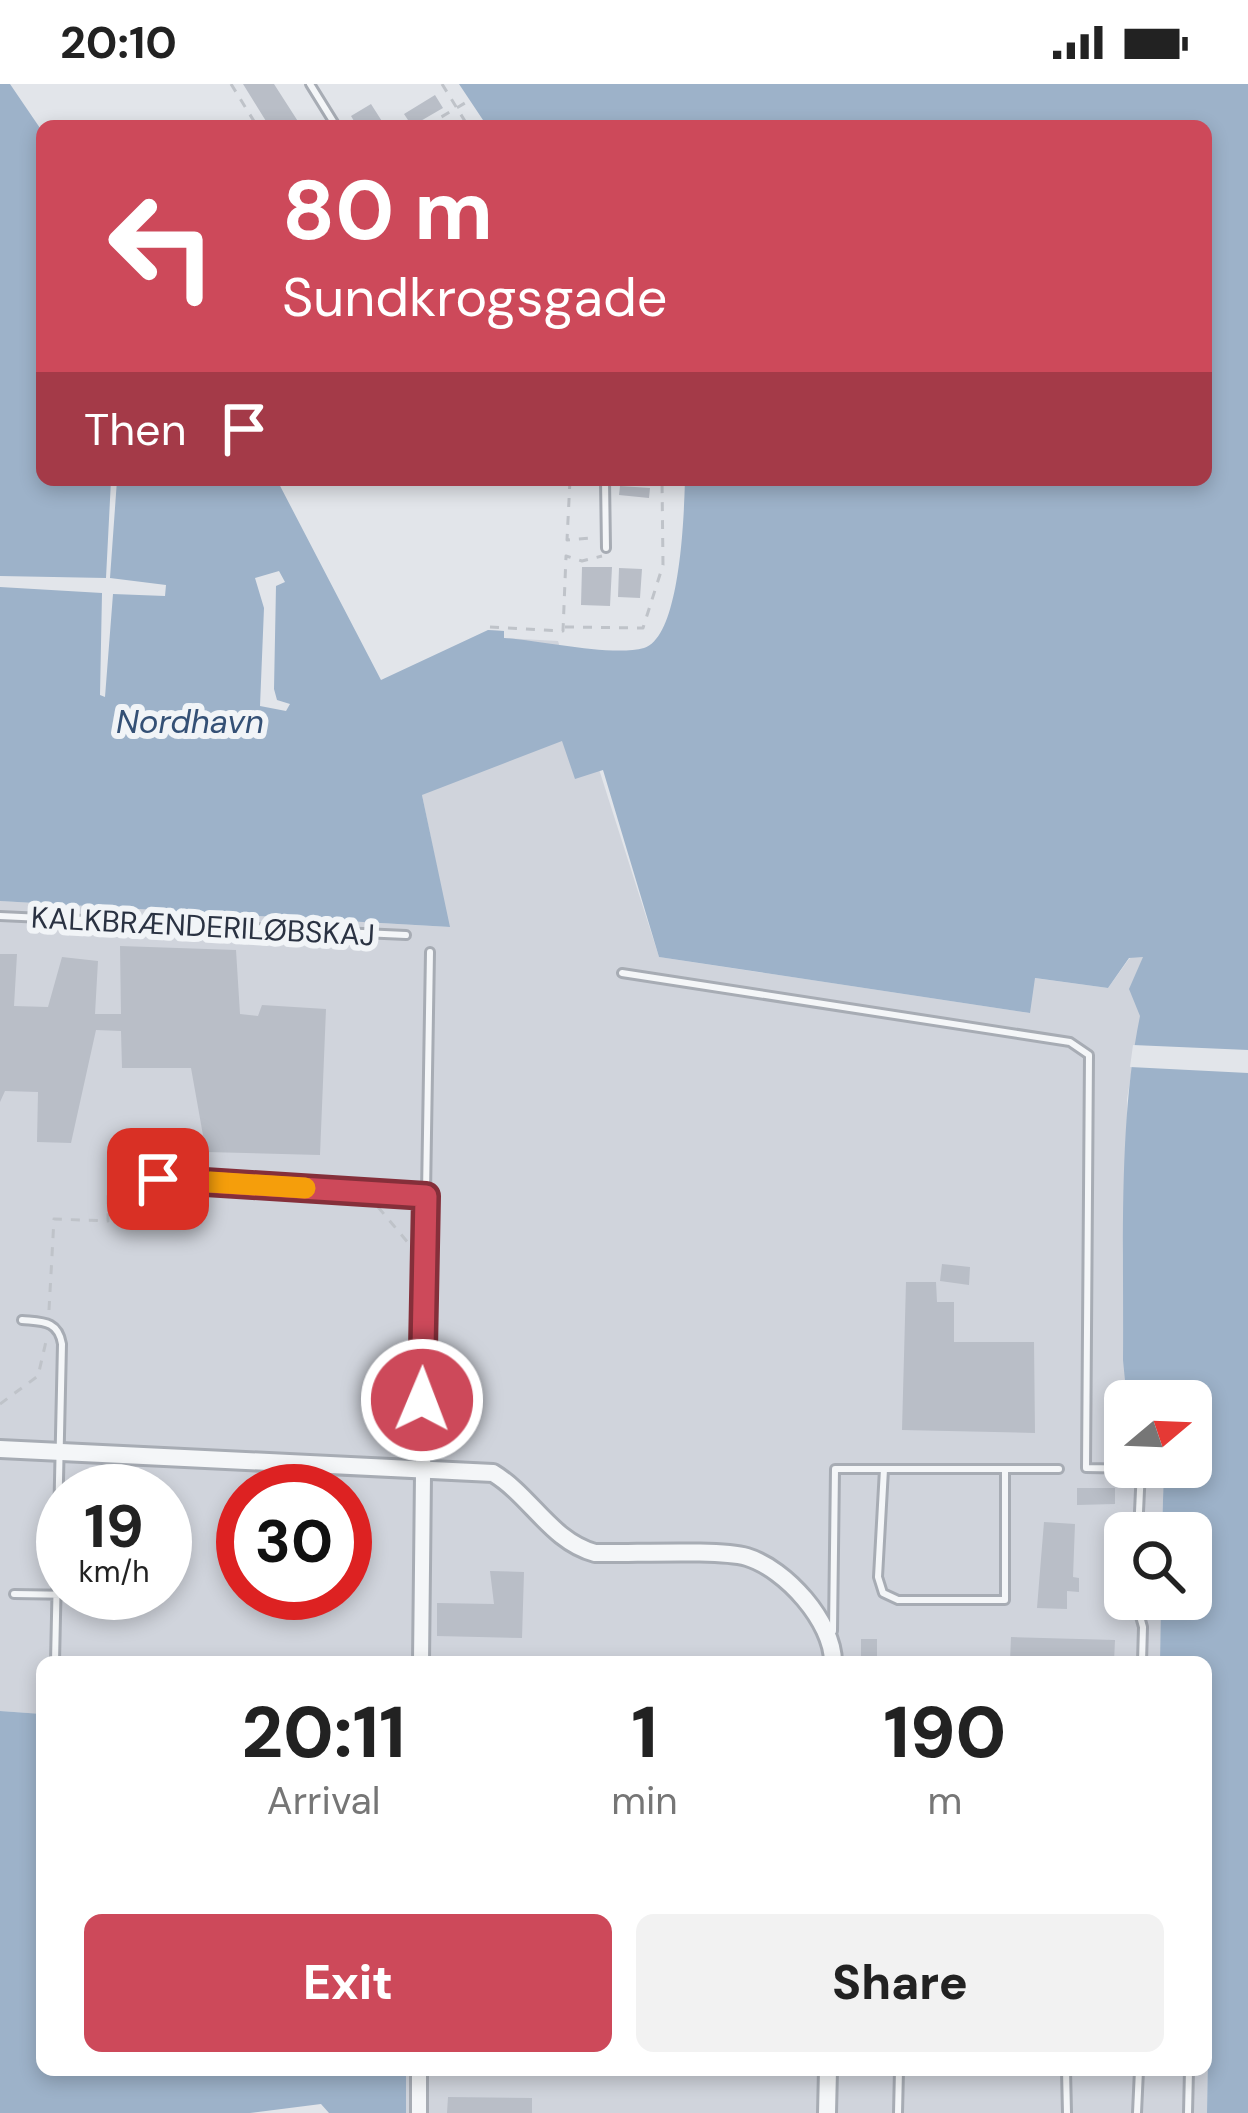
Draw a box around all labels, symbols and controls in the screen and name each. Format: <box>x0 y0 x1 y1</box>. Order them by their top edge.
text: 20:10 <box>60 13 177 72</box>
text: 80 m <box>282 156 493 265</box>
icon: left <box>84 168 240 324</box>
text: Sundkrogsgade <box>282 262 667 333</box>
icon: arrive <box>211 396 277 462</box>
text: Then <box>84 400 187 459</box>
water label: Nordhavn <box>116 700 264 743</box>
street label: KALKBRÆNDERILØBSKAJ <box>30 898 376 954</box>
pin <box>107 1128 209 1230</box>
icon: arrive <box>125 1146 191 1212</box>
position arrow <box>359 1337 485 1463</box>
north arrow <box>1104 1380 1212 1488</box>
map controls <box>1104 1380 1212 1620</box>
speed limit sign: 30 <box>216 1464 372 1620</box>
text: 19 <box>84 1487 144 1566</box>
button: search <box>1104 1512 1212 1620</box>
text: km/h <box>79 1552 149 1591</box>
text: 20:11 <box>242 1686 406 1779</box>
text: 1 <box>631 1686 658 1779</box>
text: 190 <box>883 1686 1006 1779</box>
text: Arrival <box>267 1775 380 1826</box>
text: min <box>611 1775 678 1826</box>
text: m <box>927 1775 962 1826</box>
button: Exit <box>84 1914 612 2052</box>
button: Share <box>636 1914 1164 2052</box>

